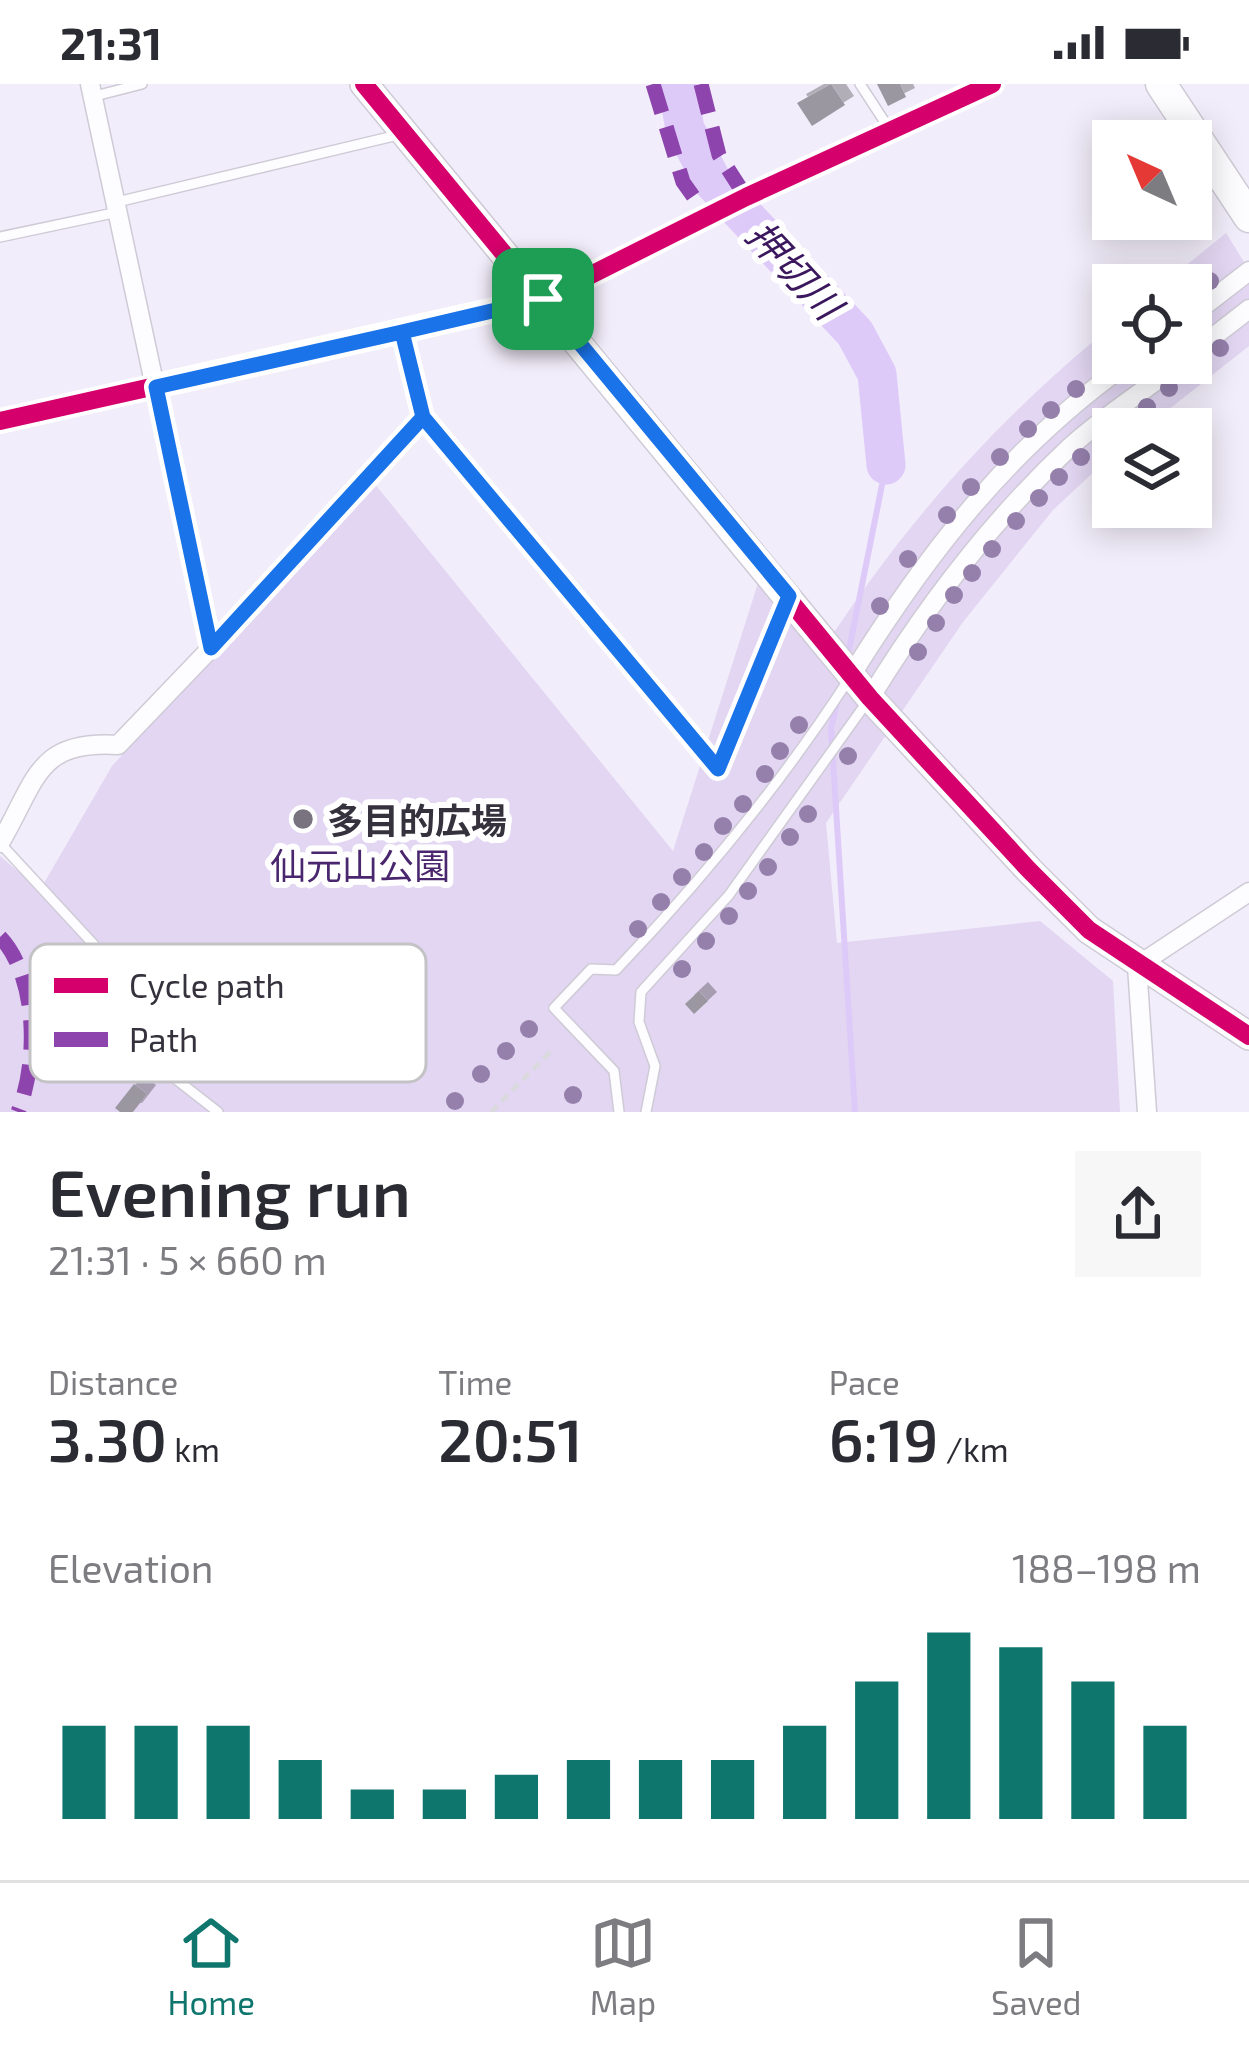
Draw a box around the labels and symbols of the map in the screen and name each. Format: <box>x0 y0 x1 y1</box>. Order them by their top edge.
north arrow <box>1092 120 1212 240</box>
water label: 押切川 <box>738 210 855 331</box>
pin <box>492 248 594 350</box>
place label: 多目的広場 <box>327 798 507 841</box>
marker: 多目的広場 <box>290 806 316 832</box>
park label: 仙元山公園 <box>270 843 450 886</box>
legend <box>30 944 426 1082</box>
text: Cycle path <box>129 965 285 1005</box>
text: Path <box>129 1019 198 1059</box>

